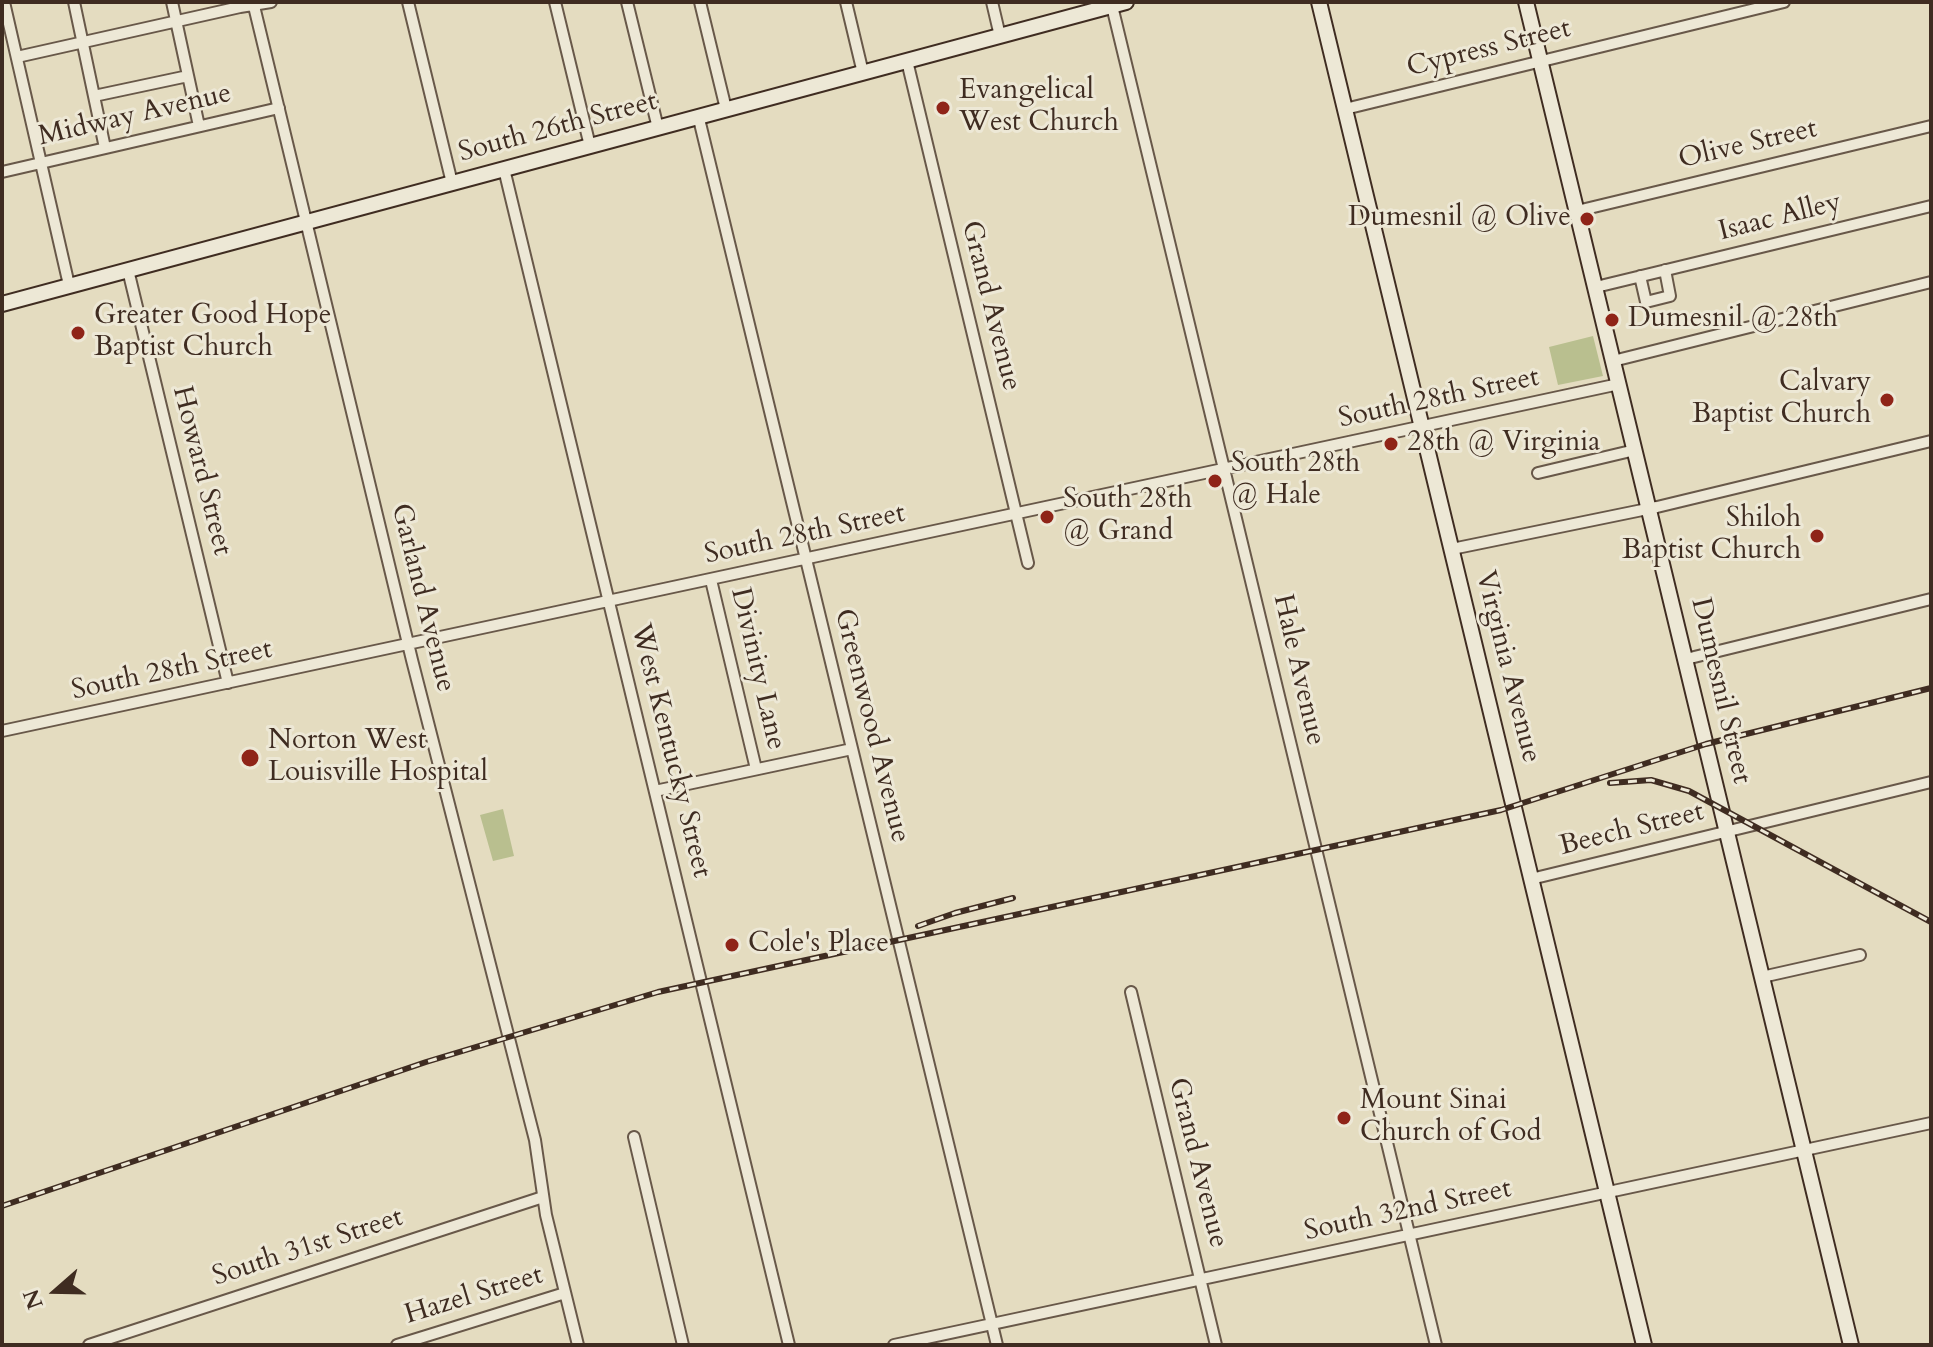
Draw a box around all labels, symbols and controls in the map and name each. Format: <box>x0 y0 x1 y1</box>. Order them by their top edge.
street label: Cypress Street <box>1404 12 1574 86</box>
place label: Evangelical West Church <box>959 75 1119 141</box>
street label: Midway Avenue <box>35 77 235 155</box>
street label: South 26th Street <box>455 85 661 171</box>
marker: Evangelical West Church <box>934 99 952 117</box>
street label: Olive Street <box>1676 113 1820 177</box>
street label: Isaac Alley <box>1715 187 1845 249</box>
place label: Dumesnil @ Olive <box>1348 202 1571 236</box>
marker: Dumesnil @ Olive <box>1578 210 1596 228</box>
street label: Grand Avenue <box>953 218 1027 394</box>
place label: Greater Good Hope Baptist Church <box>94 300 331 366</box>
place label: Dumesnil @ 28th <box>1628 303 1838 337</box>
marker: Dumesnil @ 28th <box>1603 311 1621 329</box>
marker: Greater Good Hope Baptist Church <box>69 324 87 342</box>
street label: South 28th Street <box>1336 361 1542 437</box>
place label: Calvary Baptist Church <box>1692 367 1871 433</box>
street label: Howard Street <box>164 383 238 559</box>
marker: Calvary Baptist Church <box>1878 391 1896 409</box>
place label: 28th @ Virginia <box>1407 427 1600 461</box>
marker: 28th @ Virginia <box>1382 435 1400 453</box>
place label: South 28th @ Hale <box>1231 448 1360 514</box>
marker: South 28th @ Hale <box>1206 472 1224 490</box>
place label: South 28th @ Grand <box>1063 484 1192 550</box>
street label: South 28th Street <box>702 497 908 573</box>
street label: Garland Avenue <box>382 500 462 696</box>
place label: Shiloh Baptist Church <box>1622 503 1801 569</box>
marker: South 28th @ Grand <box>1038 508 1056 526</box>
marker: Shiloh Baptist Church <box>1808 527 1826 545</box>
street label: Virginia Avenue <box>1467 568 1547 766</box>
street label: Divinity Lane <box>722 585 792 753</box>
street label: Hale Avenue <box>1264 591 1332 749</box>
street label: Dumesnil Street <box>1682 595 1758 787</box>
street label: Greenwood Avenue <box>826 606 916 846</box>
street label: West Kentucky Street <box>622 621 718 881</box>
street label: South 28th Street <box>69 633 275 709</box>
place label: Norton West Louisville Hospital <box>268 725 488 791</box>
marker: Norton West Louisville Hospital <box>239 747 261 769</box>
street label: Beech Street <box>1556 796 1708 864</box>
place label: Cole's Place <box>748 928 889 962</box>
marker: Cole's Place <box>723 936 741 954</box>
street label: Grand Avenue <box>1160 1075 1234 1251</box>
place label: Mount Sinai Church of God <box>1360 1085 1541 1151</box>
marker: Mount Sinai Church of God <box>1335 1109 1353 1127</box>
street label: South 32nd Street <box>1301 1173 1515 1249</box>
street label: South 31st Street <box>209 1201 407 1295</box>
north arrow <box>16 1251 96 1331</box>
street label: Hazel Street <box>401 1259 547 1333</box>
text: N <box>16 1285 51 1313</box>

